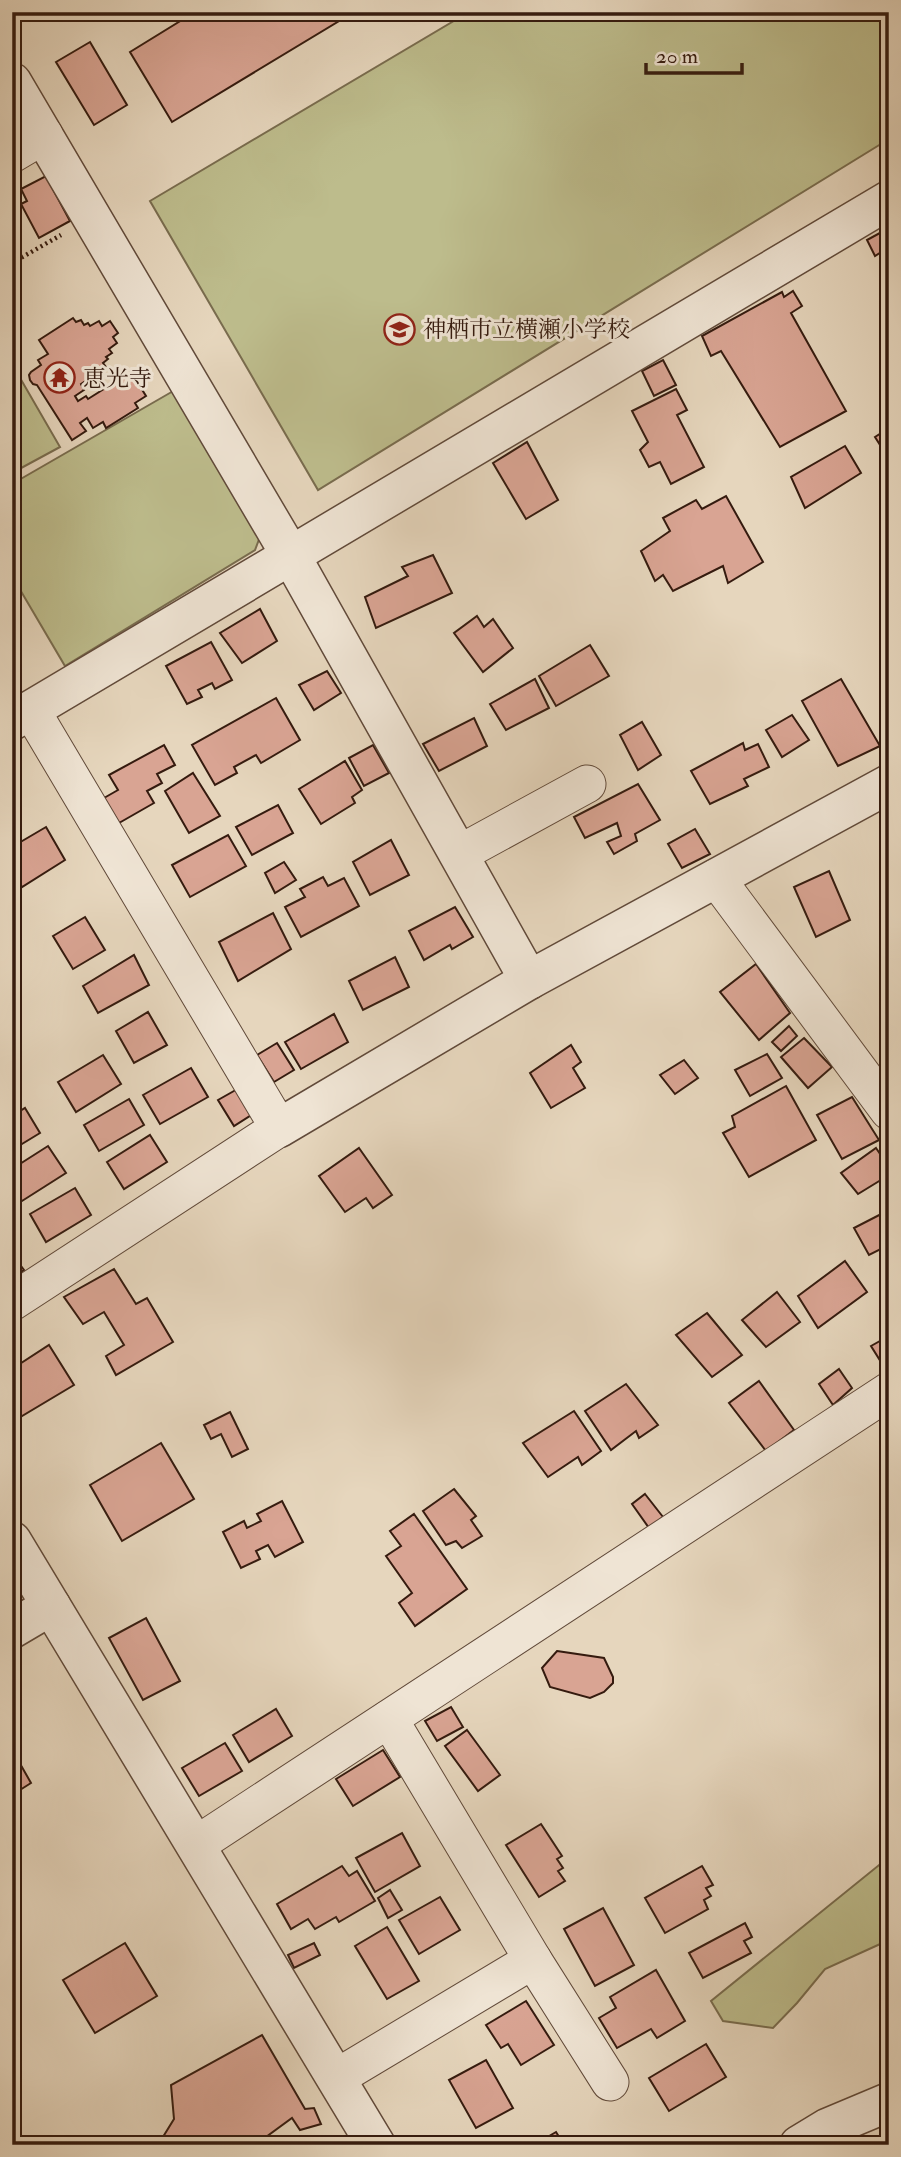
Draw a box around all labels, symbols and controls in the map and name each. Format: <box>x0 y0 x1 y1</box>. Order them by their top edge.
scale bar <box>646 32 742 76</box>
text: 20 m <box>656 43 698 70</box>
school or university icon: 神栖市立横瀬小学校 <box>383 312 417 346</box>
place label: 神栖市立横瀬小学校 <box>423 315 630 344</box>
temple icon: 恵光寺 <box>43 361 77 395</box>
place label: 恵光寺 <box>83 364 152 393</box>

